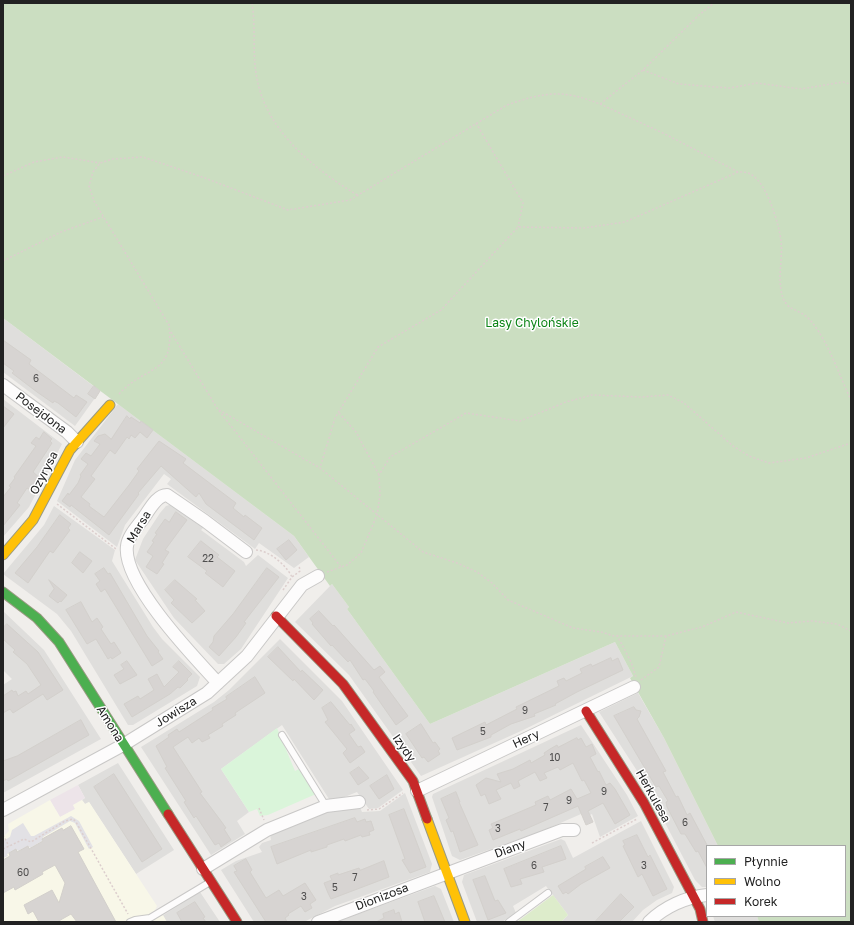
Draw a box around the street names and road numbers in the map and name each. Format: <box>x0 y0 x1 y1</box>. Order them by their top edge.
street label: Posejdona <box>13 389 69 437</box>
street label: Ozyrysa <box>27 449 61 497</box>
street label: Marsa <box>124 508 154 546</box>
street label: Jowisza <box>153 694 199 730</box>
street label: Amona <box>93 703 127 745</box>
street label: Hery <box>510 727 542 751</box>
street label: Izydy <box>389 731 419 765</box>
street label: Herkulesa <box>632 767 674 825</box>
street label: Diany <box>492 837 528 861</box>
street label: Dionizosa <box>353 880 411 914</box>

